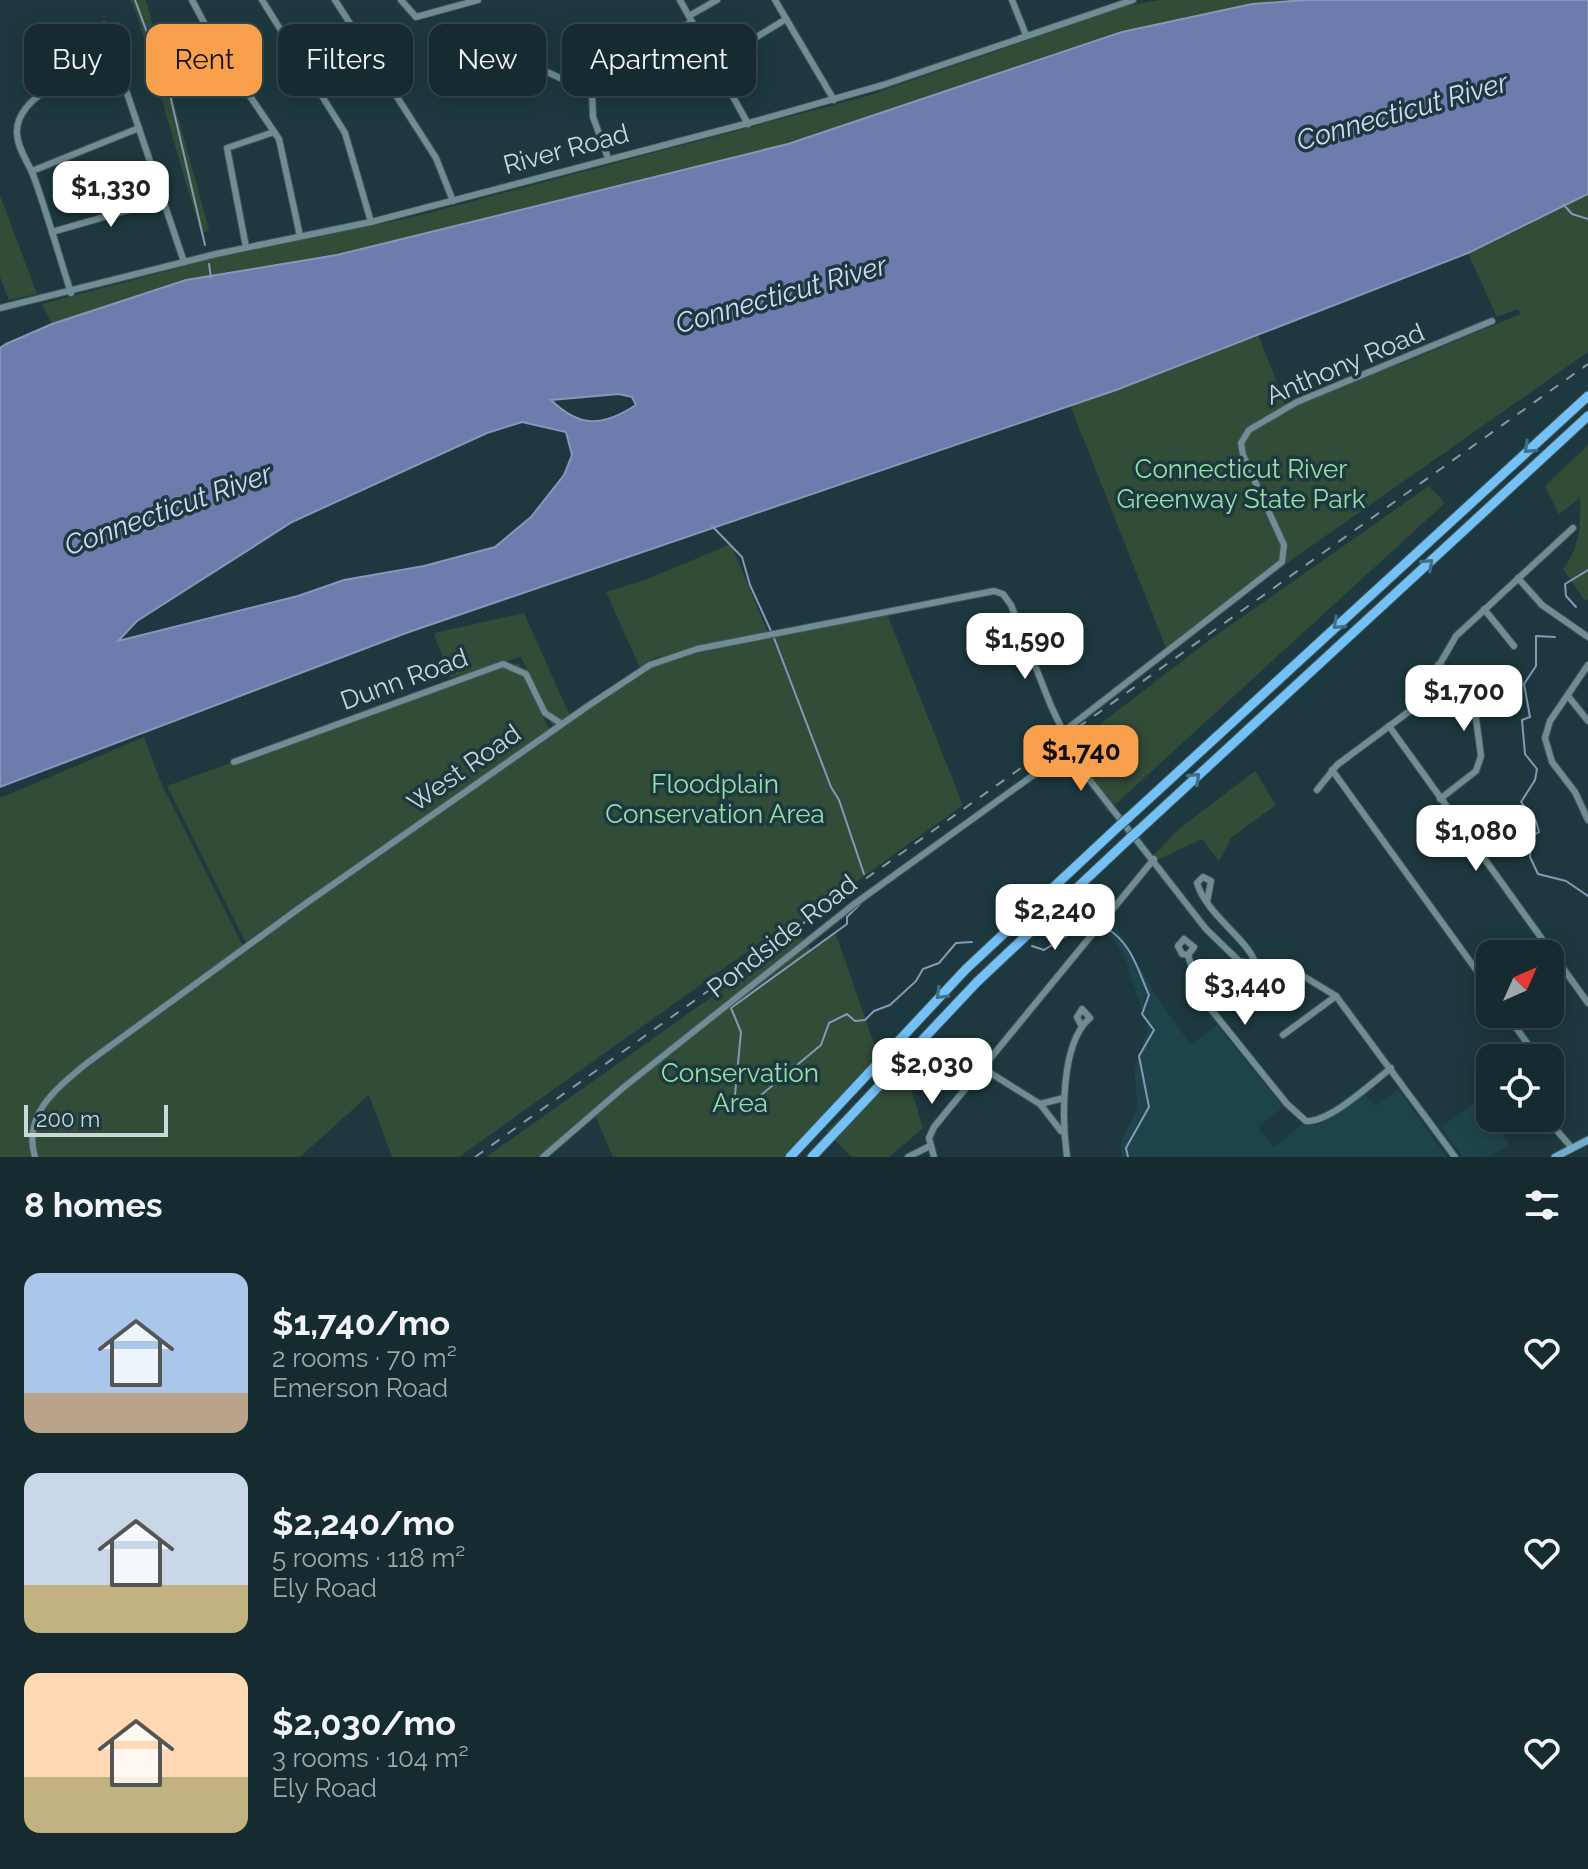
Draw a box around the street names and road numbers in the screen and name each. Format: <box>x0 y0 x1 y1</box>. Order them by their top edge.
street label: River Road <box>500 118 632 180</box>
street label: Anthony Road <box>1261 317 1429 411</box>
street label: Dunn Road <box>336 642 472 716</box>
street label: West Road <box>402 718 526 818</box>
street label: Pondside Road <box>701 868 863 1004</box>

